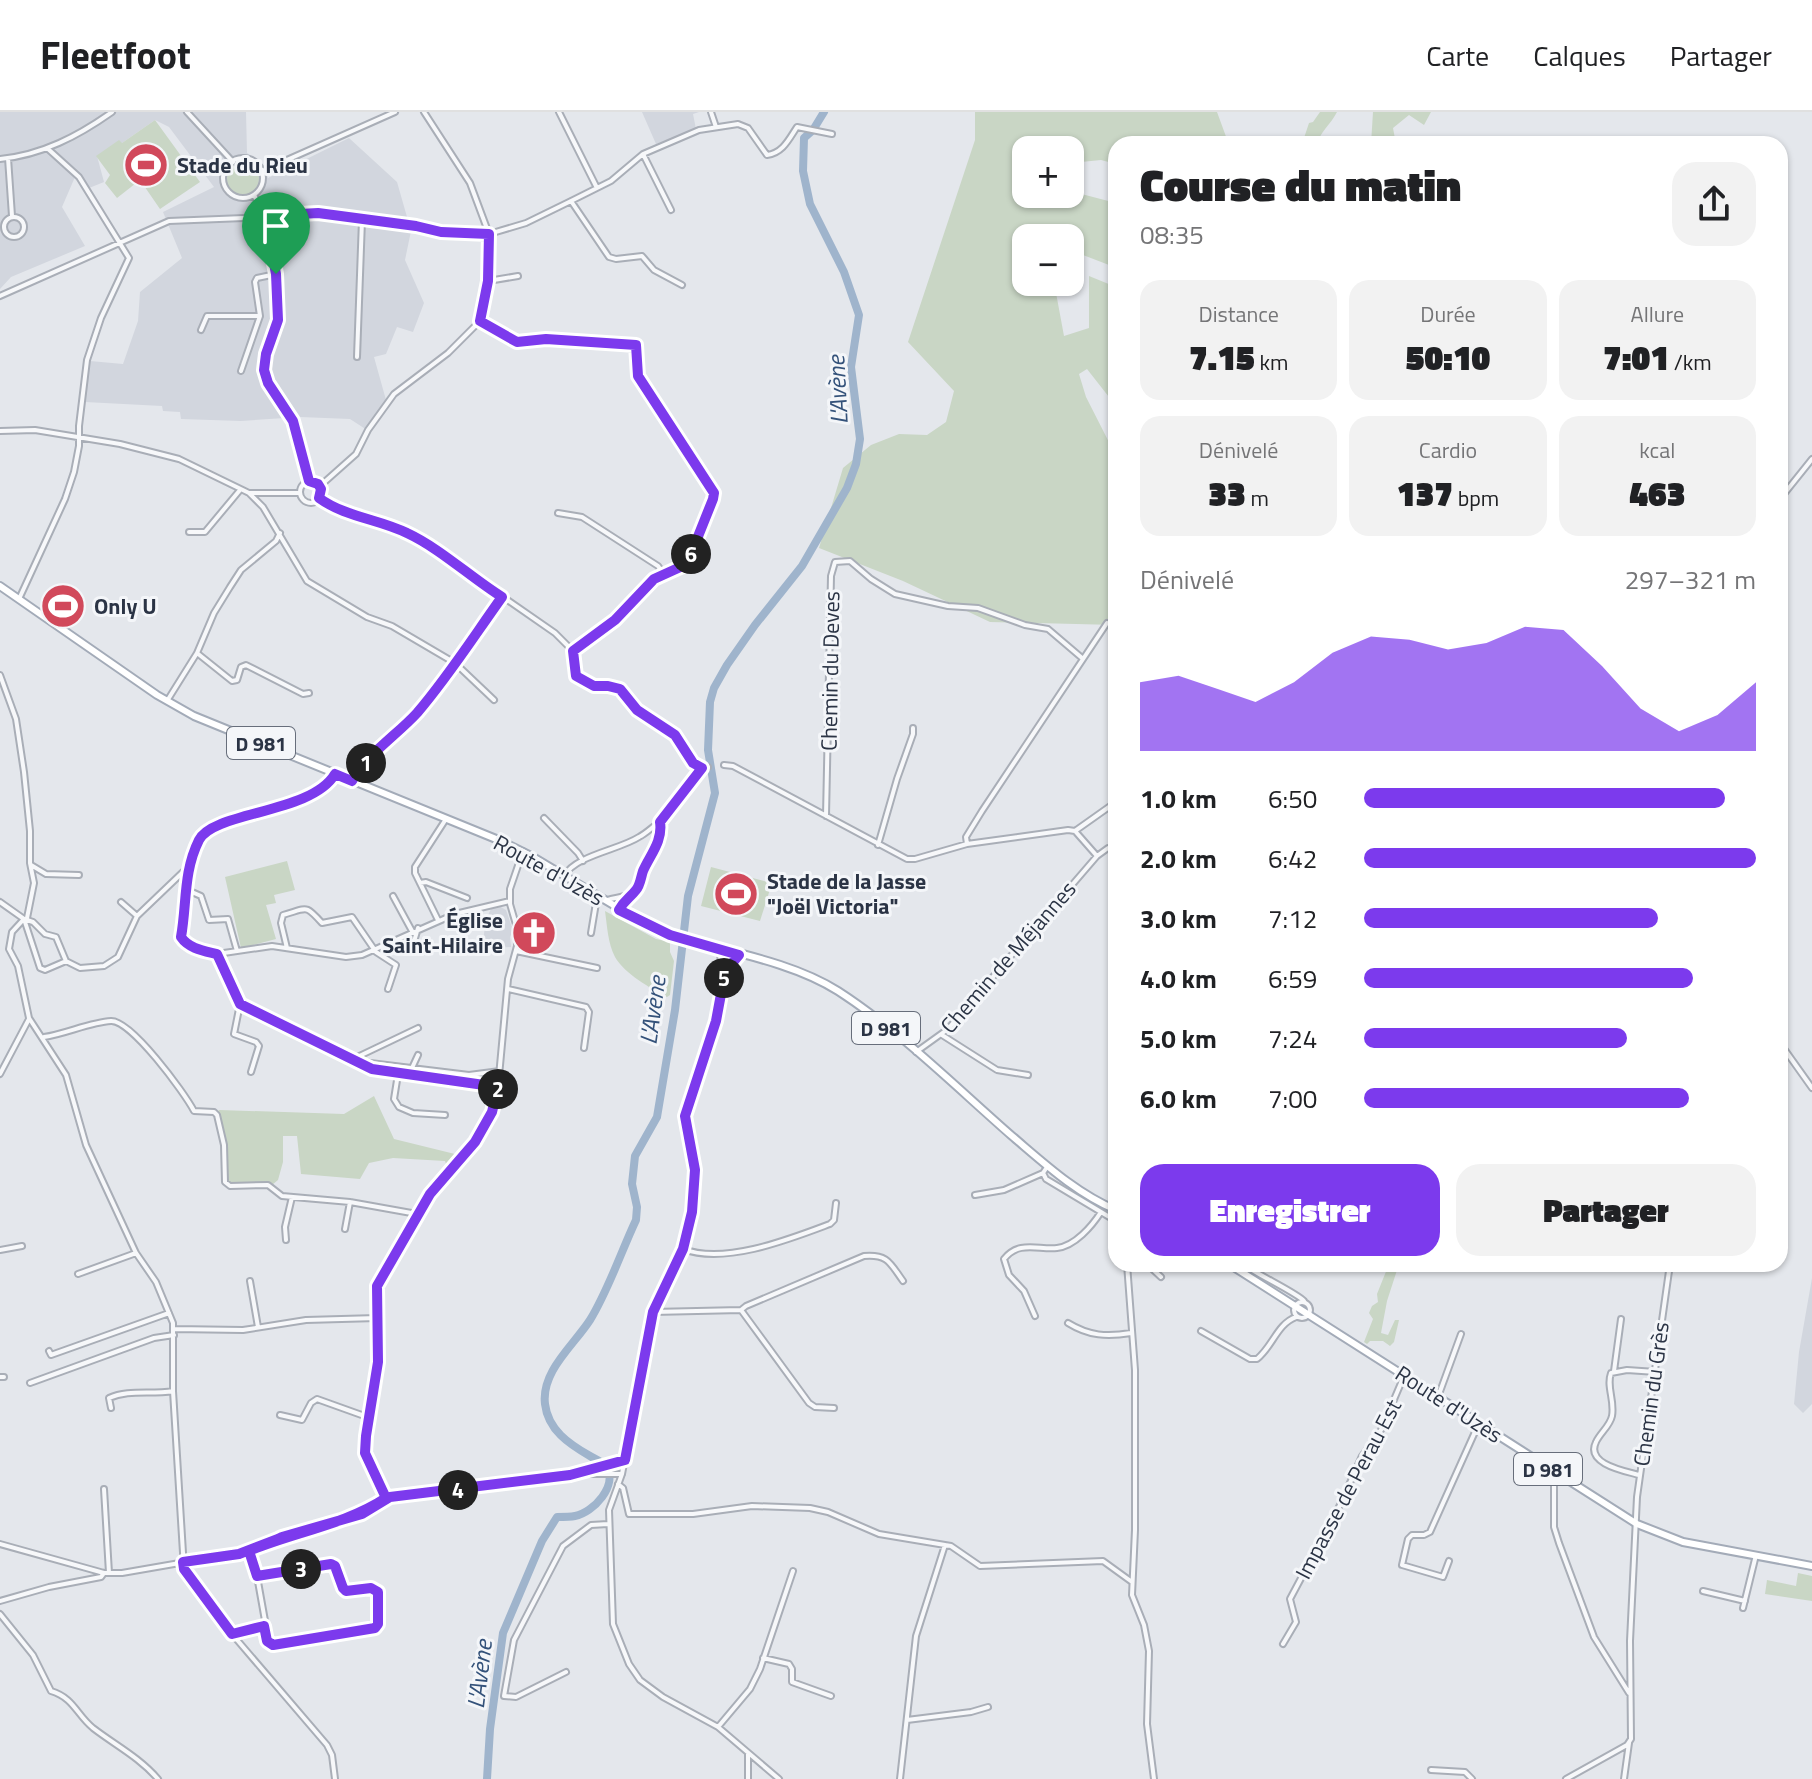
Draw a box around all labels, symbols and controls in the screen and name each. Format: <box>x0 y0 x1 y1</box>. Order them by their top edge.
text: Fleetfoot <box>40 26 191 84</box>
text: Carte <box>1426 34 1489 77</box>
text: Calques <box>1533 34 1626 77</box>
text: Partager <box>1670 34 1772 77</box>
map controls <box>1012 136 1084 296</box>
button: + <box>1012 136 1084 208</box>
sports icon: Stade du Rieu <box>122 141 170 189</box>
place label: Stade du Rieu <box>177 148 308 182</box>
text: Course du matin <box>1140 151 1461 218</box>
button: share <box>1672 162 1756 246</box>
pin <box>242 192 310 274</box>
icon: arrive <box>254 204 298 248</box>
text: 08:35 <box>1140 215 1204 254</box>
button: − <box>1012 224 1084 296</box>
text: Distance <box>1198 297 1279 331</box>
text: Durée <box>1420 297 1476 331</box>
text: Allure <box>1631 297 1684 331</box>
text: 7.15 <box>1189 331 1255 383</box>
text: 50:10 <box>1406 331 1490 383</box>
text: 7:01 <box>1603 331 1669 383</box>
text: km <box>1255 345 1288 379</box>
text: /km <box>1669 345 1712 379</box>
water label: L'Avène <box>817 353 857 425</box>
text: Dénivelé <box>1199 433 1278 467</box>
text: Cardio <box>1419 433 1477 467</box>
text: kcal <box>1639 433 1675 467</box>
text: 33 <box>1208 467 1246 519</box>
text: 137 <box>1397 467 1453 519</box>
text: 463 <box>1629 467 1685 519</box>
text: m <box>1246 481 1269 515</box>
text: bpm <box>1453 481 1499 515</box>
pin: 6 <box>671 534 711 574</box>
text: 6 <box>685 537 697 571</box>
text: Dénivelé <box>1140 560 1234 599</box>
text: 297–321 m <box>1625 560 1756 599</box>
sports icon: Only U <box>39 582 87 630</box>
place label: Only U <box>94 589 157 623</box>
street label: Chemin du Deves <box>812 591 848 751</box>
road number: D 981 <box>227 727 295 759</box>
pin: 1 <box>346 743 386 783</box>
text: 1 <box>360 746 372 780</box>
text: 1.0 km <box>1140 779 1217 818</box>
text: 6:50 <box>1268 779 1317 818</box>
street label: Route d'Uzès <box>487 826 611 914</box>
text: 2.0 km <box>1140 839 1217 878</box>
text: 6:42 <box>1268 839 1317 878</box>
place label: Stade de la Jasse "Joël Victoria" <box>767 864 926 923</box>
sports icon: Stade de la Jasse "Joël Victoria" <box>712 870 760 918</box>
street label: Chemin de Méjannes <box>932 873 1084 1041</box>
text: 3.0 km <box>1140 899 1217 938</box>
text: 7:12 <box>1268 899 1317 938</box>
place label: Église Saint-Hilaire <box>382 903 503 962</box>
church icon: Église Saint-Hilaire <box>510 909 558 957</box>
pin: 5 <box>704 958 744 998</box>
text: 4.0 km <box>1140 959 1217 998</box>
text: 6:59 <box>1268 959 1317 998</box>
text: 5 <box>718 961 730 995</box>
water label: L'Avène <box>629 972 675 1047</box>
road number: D 981 <box>852 1012 920 1044</box>
text: 5.0 km <box>1140 1019 1217 1058</box>
text: 7:24 <box>1268 1019 1317 1058</box>
pin: 2 <box>478 1069 518 1109</box>
text: 2 <box>492 1072 504 1106</box>
text: 6.0 km <box>1140 1079 1217 1118</box>
text: 7:00 <box>1268 1079 1317 1118</box>
button: Enregistrer <box>1140 1164 1440 1256</box>
button: Partager <box>1456 1164 1756 1256</box>
street label: Chemin du Grès <box>1624 1320 1678 1468</box>
street label: Route d'Uzès <box>1389 1357 1509 1451</box>
street label: Impasse de Perau Est <box>1286 1393 1410 1585</box>
road number: D 981 <box>1514 1453 1582 1485</box>
pin: 4 <box>438 1470 478 1510</box>
text: 4 <box>452 1473 464 1507</box>
pin: 3 <box>281 1549 321 1589</box>
text: 3 <box>295 1552 307 1586</box>
water label: L'Avène <box>457 1636 501 1710</box>

